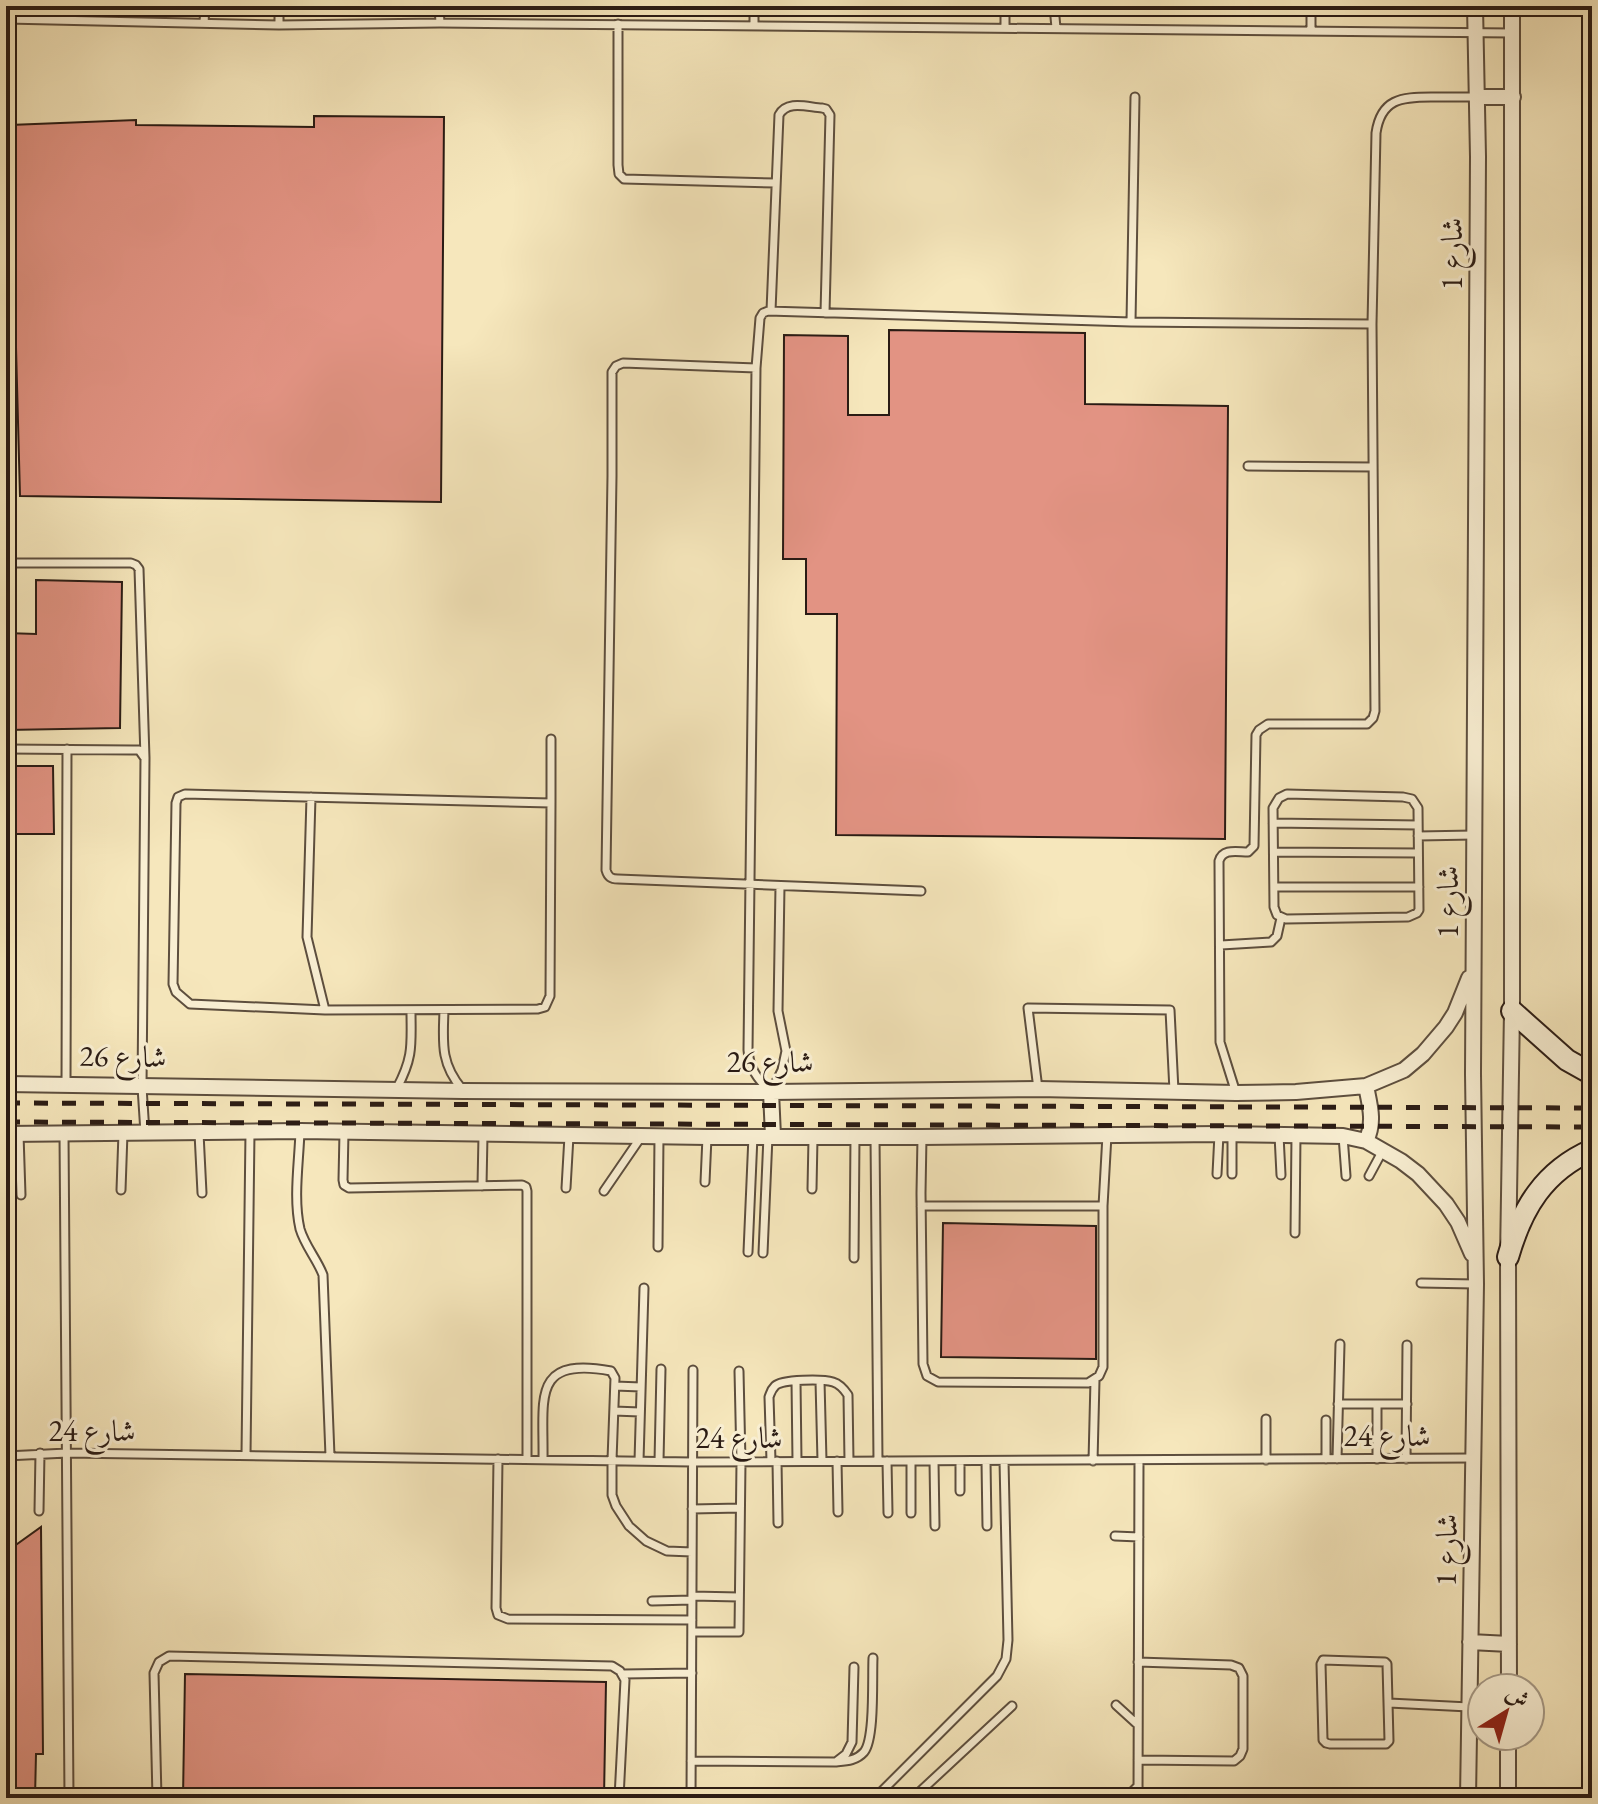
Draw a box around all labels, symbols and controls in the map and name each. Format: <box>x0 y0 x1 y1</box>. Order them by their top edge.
street label: شارع 1 <box>1432 218 1477 290</box>
street label: شارع 1 <box>1428 866 1473 938</box>
street label: شارع 26 <box>79 1036 167 1082</box>
street label: شارع 26 <box>727 1042 813 1087</box>
street label: شارع 24 <box>49 1411 135 1456</box>
street label: شارع 24 <box>1344 1416 1430 1461</box>
street label: شارع 24 <box>696 1418 782 1463</box>
street label: شارع 1 <box>1426 1513 1472 1587</box>
north arrow <box>1466 1672 1546 1752</box>
text: ش <box>1500 1678 1535 1715</box>

